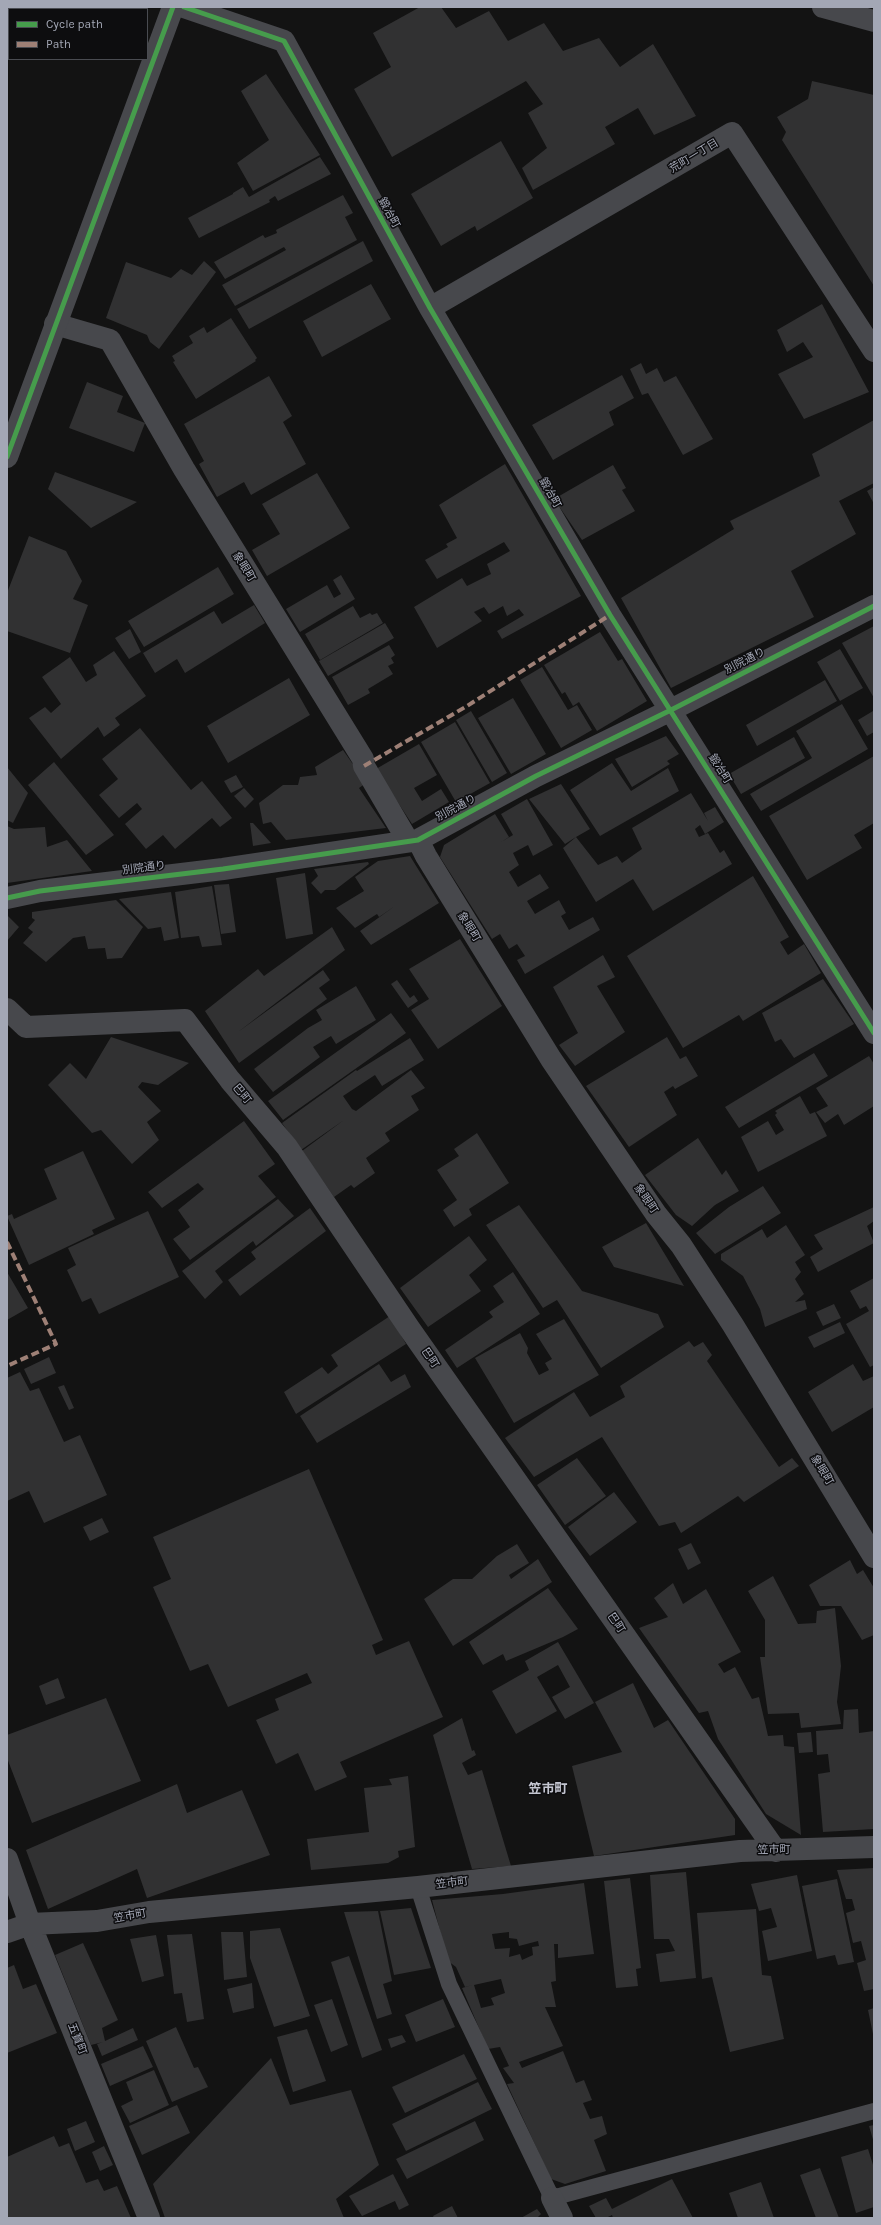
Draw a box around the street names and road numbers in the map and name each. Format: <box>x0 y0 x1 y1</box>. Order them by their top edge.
street label: 荒町一丁目 <box>667 136 721 176</box>
street label: 鍛冶町 <box>375 195 403 231</box>
street label: 鍛冶町 <box>536 475 564 511</box>
street label: 象眼町 <box>230 550 258 584</box>
street label: 別院通り <box>722 645 768 677</box>
street label: 鍛冶町 <box>706 752 734 786</box>
street label: 別院通り <box>433 792 479 824</box>
street label: 別院通り <box>121 859 167 877</box>
street label: 象眼町 <box>455 910 483 944</box>
street label: 巴町 <box>230 1081 254 1107</box>
street label: 象眼町 <box>631 1182 661 1216</box>
street label: 巴町 <box>418 1345 442 1371</box>
street label: 象眼町 <box>808 1452 836 1488</box>
street label: 巴町 <box>604 1610 628 1636</box>
street label: 笠市町 <box>757 1843 791 1857</box>
street label: 笠市町 <box>435 1874 469 1892</box>
street label: 笠市町 <box>113 1907 147 1925</box>
street label: 五寶町 <box>65 2021 89 2057</box>

